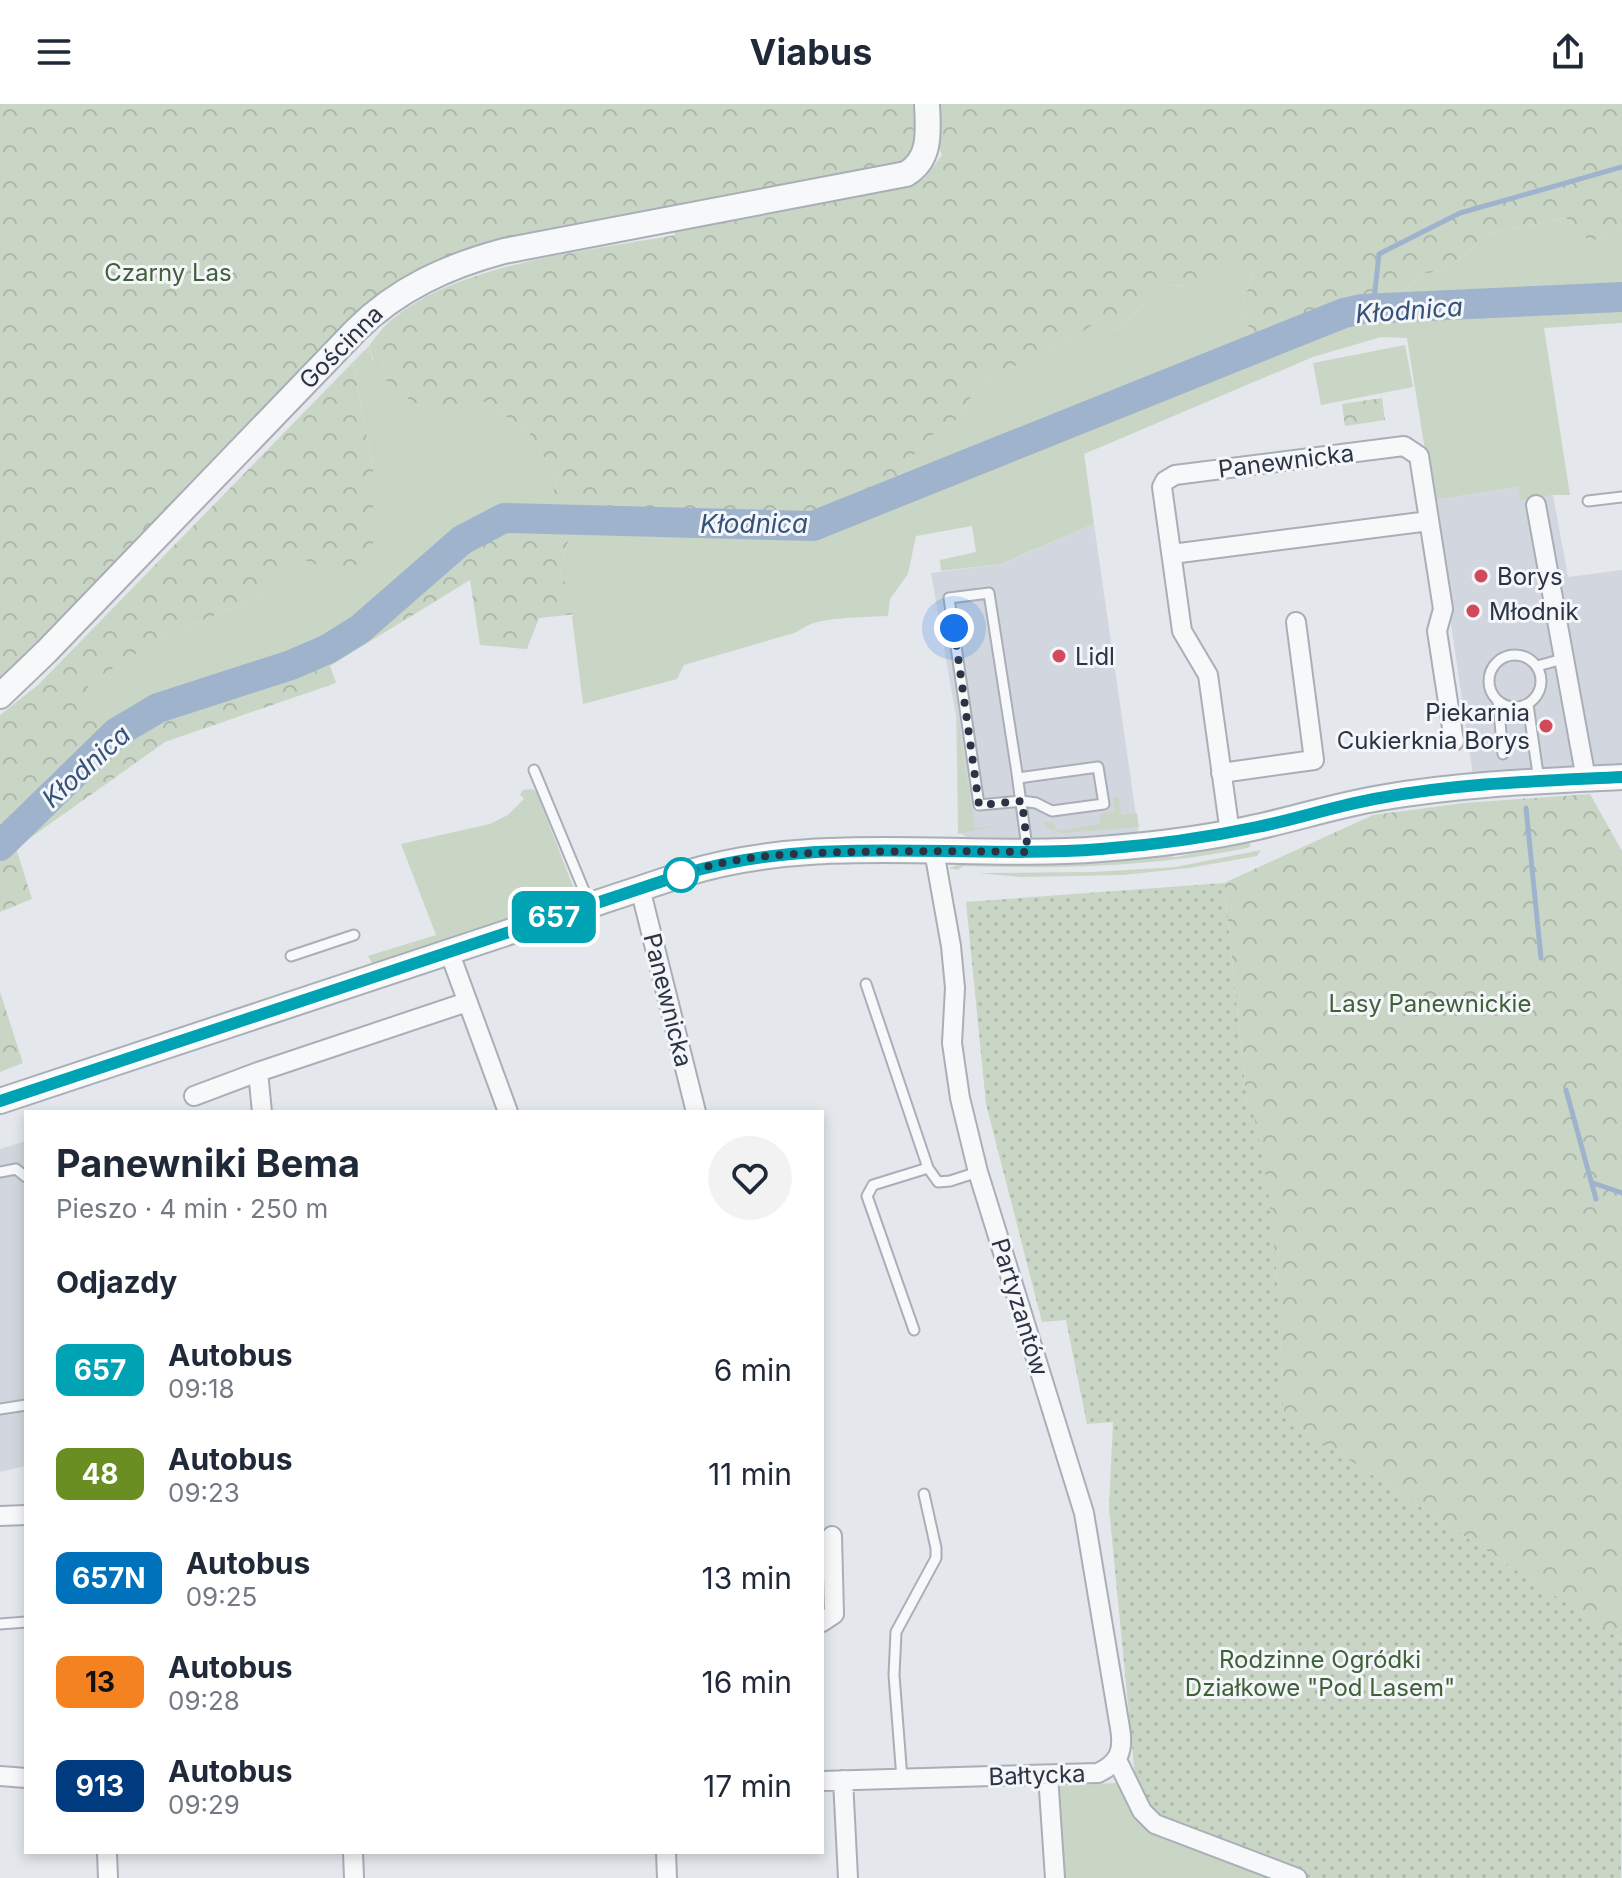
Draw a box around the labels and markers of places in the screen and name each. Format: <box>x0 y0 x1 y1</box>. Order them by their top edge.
place label: Borys <box>1497 562 1563 591</box>
marker: Borys <box>1472 567 1490 585</box>
place label: Młodnik <box>1489 597 1579 626</box>
marker: Młodnik <box>1464 602 1482 620</box>
place label: Lidl <box>1075 642 1115 671</box>
marker: Lidl <box>1050 647 1068 665</box>
place label: Piekarnia Cukierknia Borys <box>1337 698 1530 755</box>
marker: Piekarnia Cukierknia Borys <box>1537 717 1555 735</box>
unlabelled marker <box>664 858 698 892</box>

